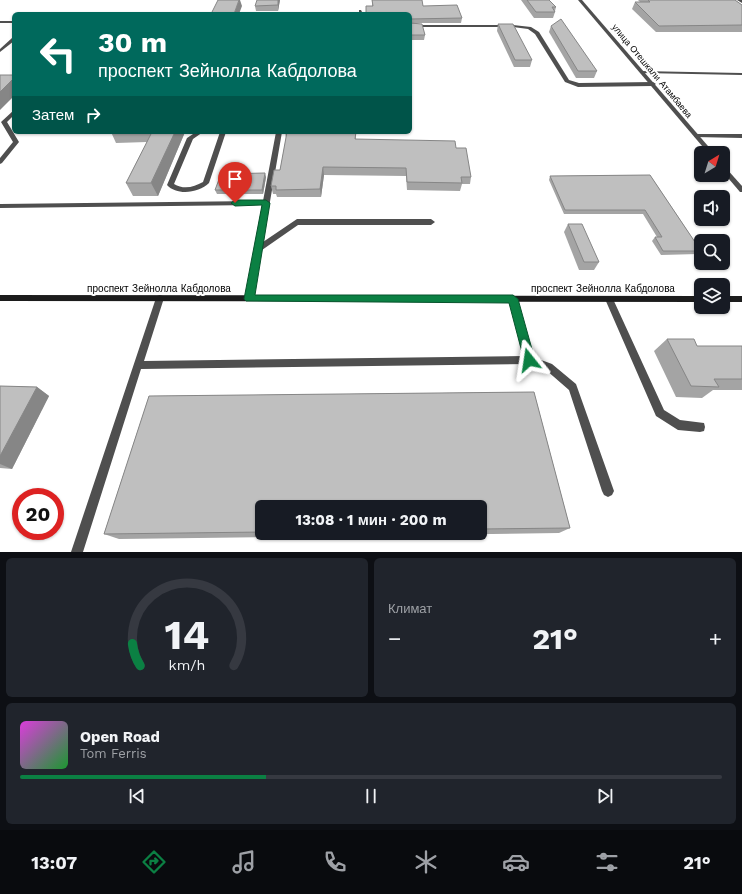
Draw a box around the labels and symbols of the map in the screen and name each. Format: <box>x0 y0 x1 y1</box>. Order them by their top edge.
street label: улица Отешкали Атамбаева <box>610 22 694 120</box>
north arrow <box>694 146 730 182</box>
pin <box>218 162 252 203</box>
street label: проспект Зейнолла Кабдолова <box>87 283 231 294</box>
street label: проспект Зейнолла Кабдолова <box>531 283 675 294</box>
position arrow <box>508 339 550 381</box>
speed limit sign: 20 <box>12 488 64 540</box>

